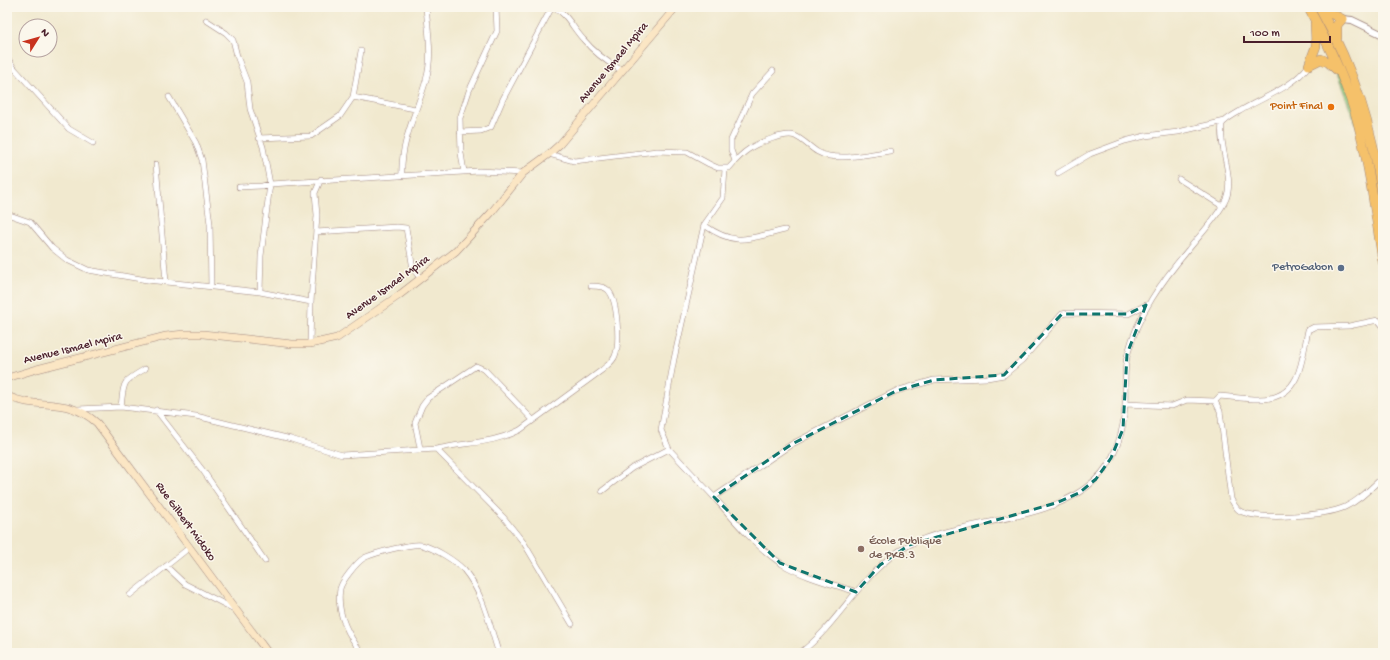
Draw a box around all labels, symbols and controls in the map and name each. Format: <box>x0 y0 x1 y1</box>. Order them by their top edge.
north arrow <box>18 18 58 58</box>
scale bar <box>1244 18 1330 44</box>
street label: Avenue Ismael Mpira <box>576 20 652 106</box>
text: N <box>37 27 51 40</box>
text: 100 m <box>1249 27 1280 41</box>
place label: Point Final <box>1269 100 1323 114</box>
marker: Point Final <box>1326 102 1336 112</box>
street label: Avenue Ismael Mpira <box>343 253 433 323</box>
place label: PetroGabon <box>1271 261 1333 275</box>
marker: PetroGabon <box>1336 263 1346 273</box>
street label: Avenue Ismael Mpira <box>22 330 124 368</box>
street label: Rue Gilbert Midoko <box>152 480 218 564</box>
place label: École Publique de PK8.3 <box>869 535 942 563</box>
marker: École Publique de PK8.3 <box>856 544 866 554</box>

